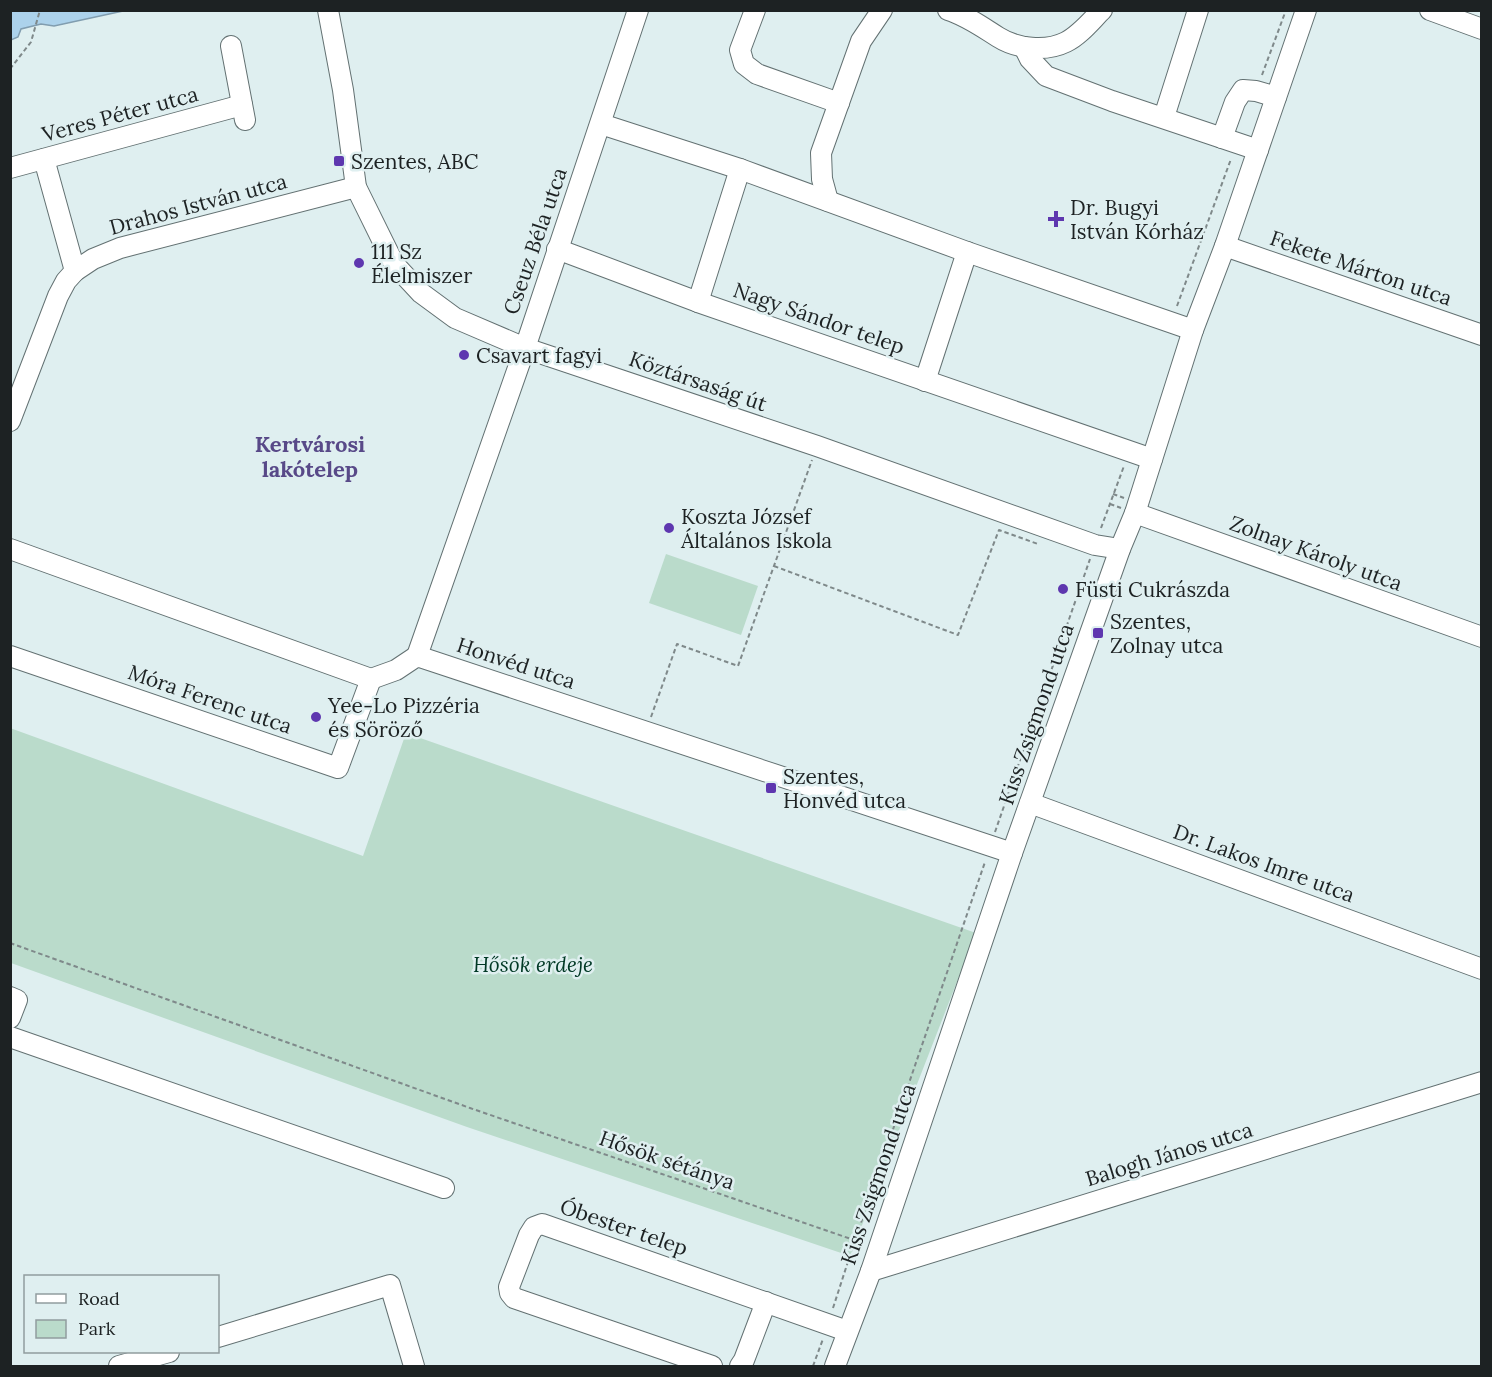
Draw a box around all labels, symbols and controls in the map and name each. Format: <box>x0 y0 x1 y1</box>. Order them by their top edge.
street label: Veres Péter utca <box>38 80 201 148</box>
place label: Szentes, ABC <box>351 148 479 175</box>
marker: Szentes, ABC <box>332 154 346 168</box>
street label: Cseuz Béla utca <box>497 164 573 318</box>
street label: Drahos István utca <box>106 167 290 241</box>
place label: Dr. Bugyi István Kórház <box>1070 194 1204 245</box>
marker: Dr. Bugyi István Kórház <box>1047 210 1065 228</box>
street label: Fekete Márton utca <box>1266 224 1456 312</box>
place label: 111 Sz Élelmiszer <box>371 238 472 289</box>
marker: 111 Sz Élelmiszer <box>352 256 366 270</box>
street label: Nagy Sándor telep <box>730 276 908 360</box>
place label: Csavart fagyi <box>476 342 602 369</box>
street label: Köztársaság út <box>626 345 771 417</box>
marker: Csavart fagyi <box>457 348 471 362</box>
district label: Kertvárosi lakótelep <box>255 430 365 483</box>
place label: Koszta József Általános Iskola <box>680 503 832 554</box>
street label: Zolnay Károly utca <box>1226 509 1406 597</box>
marker: Koszta József Általános Iskola <box>662 521 676 535</box>
place label: Füsti Cukrászda <box>1075 576 1230 603</box>
marker: Füsti Cukrászda <box>1056 582 1070 596</box>
place label: Szentes, Zolnay utca <box>1110 608 1224 659</box>
street label: Kiss Zsigmond utca <box>992 620 1080 808</box>
marker: Szentes, Zolnay utca <box>1091 626 1105 640</box>
street label: Honvéd utca <box>453 631 579 695</box>
street label: Móra Ferenc utca <box>124 658 296 740</box>
place label: Yee-Lo Pizzéria és Söröző <box>327 692 480 743</box>
marker: Yee-Lo Pizzéria és Söröző <box>309 710 323 724</box>
place label: Szentes, Honvéd utca <box>783 763 906 814</box>
marker: Szentes, Honvéd utca <box>764 781 778 795</box>
street label: Dr. Lakos Imre utca <box>1170 818 1358 908</box>
park label: Hősök erdeje <box>473 951 593 978</box>
street label: Kiss Zsigmond utca <box>834 1080 922 1268</box>
street label: Balogh János utca <box>1082 1116 1256 1192</box>
street label: Hősök sétánya <box>596 1124 738 1196</box>
street label: Óbester telep <box>557 1193 691 1261</box>
legend <box>24 1275 219 1353</box>
text: Road <box>78 1287 120 1310</box>
text: Park <box>78 1317 116 1340</box>

